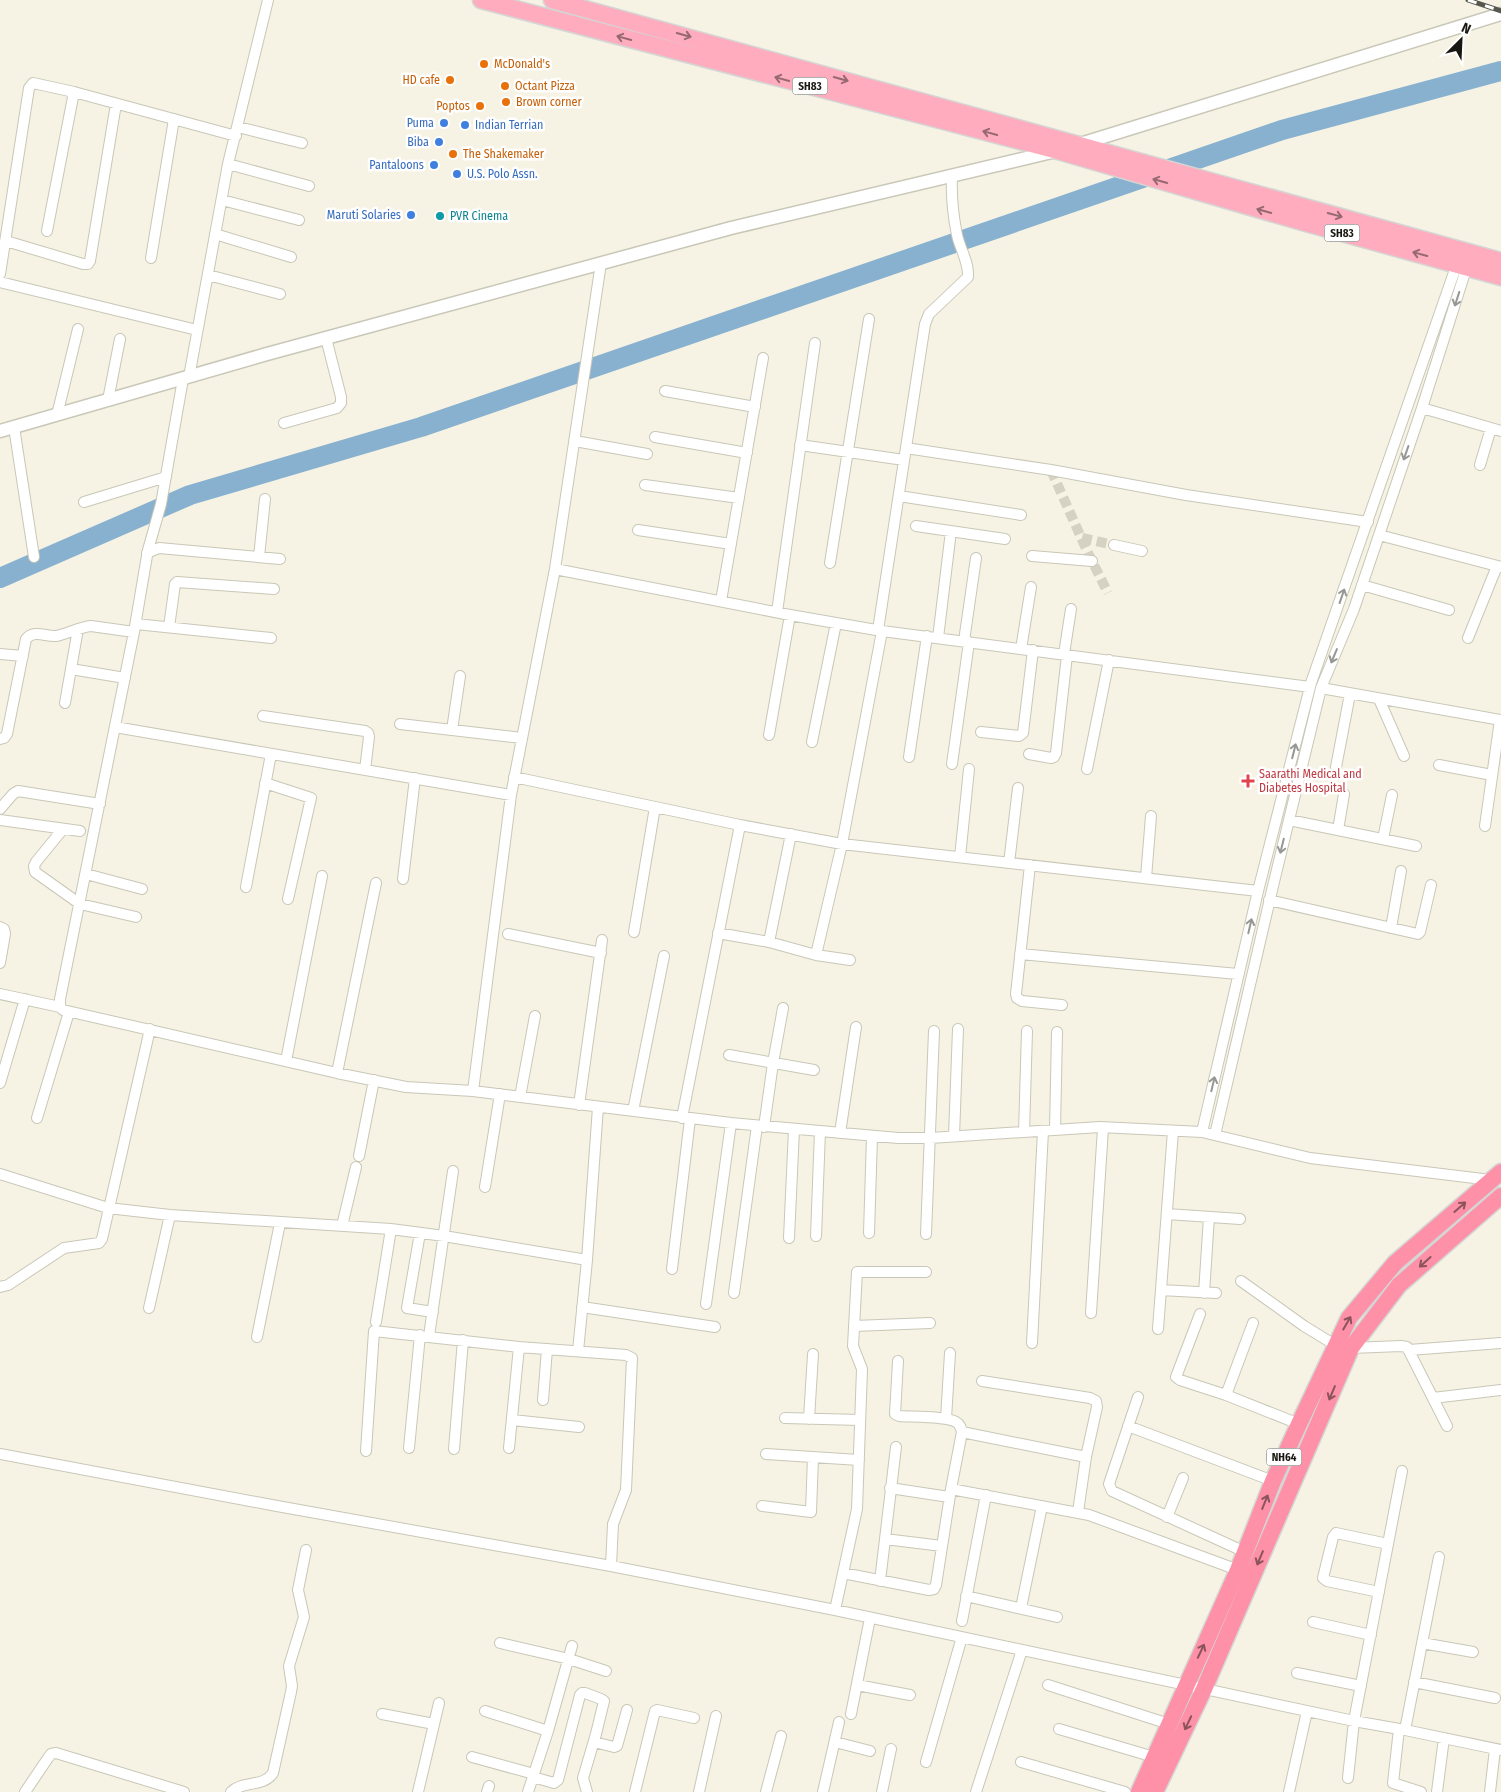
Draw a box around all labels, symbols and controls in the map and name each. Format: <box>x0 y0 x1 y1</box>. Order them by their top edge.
north arrow <box>1436 15 1486 65</box>
text: N <box>1459 19 1473 38</box>
one-way arrow <box>676 31 692 41</box>
one-way arrow <box>617 32 633 42</box>
place label: McDonald's <box>494 57 550 71</box>
marker: McDonald's <box>478 58 490 70</box>
place label: HD cafe <box>403 73 440 87</box>
marker: HD cafe <box>444 74 456 86</box>
one-way arrow <box>774 74 790 83</box>
one-way arrow <box>832 75 848 84</box>
road number: SH83 <box>792 78 828 94</box>
place label: Octant Pizza <box>515 79 575 93</box>
marker: Octant Pizza <box>499 80 511 92</box>
place label: Brown corner <box>516 95 582 109</box>
marker: Brown corner <box>500 96 512 108</box>
place label: Poptos <box>436 99 470 113</box>
marker: Poptos <box>474 100 486 112</box>
place label: Puma <box>407 116 434 130</box>
marker: Puma <box>438 117 450 129</box>
place label: Indian Terrian <box>475 118 543 132</box>
marker: Indian Terrian <box>459 119 471 131</box>
one-way arrow <box>982 128 998 137</box>
place label: Biba <box>407 135 429 149</box>
marker: Biba <box>433 136 445 148</box>
place label: The Shakemaker <box>463 147 545 161</box>
marker: The Shakemaker <box>447 148 459 160</box>
place label: Pantaloons <box>369 158 424 172</box>
marker: Pantaloons <box>428 159 440 171</box>
place label: U.S. Polo Assn. <box>467 167 538 181</box>
marker: U.S. Polo Assn. <box>451 168 463 180</box>
one-way arrow <box>1153 175 1169 185</box>
one-way arrow <box>1256 205 1272 215</box>
place label: Maruti Solaries <box>327 208 401 222</box>
marker: Maruti Solaries <box>405 209 417 221</box>
place label: PVR Cinema <box>450 209 508 223</box>
marker: PVR Cinema <box>434 210 446 222</box>
one-way arrow <box>1326 210 1342 220</box>
road number: SH83 <box>1324 224 1360 242</box>
one-way arrow <box>1413 249 1429 259</box>
one-way arrow <box>1451 291 1461 307</box>
one-way arrow <box>1401 445 1410 461</box>
one-way arrow <box>1338 589 1347 604</box>
one-way arrow <box>1329 648 1339 663</box>
one-way arrow <box>1290 744 1299 760</box>
place label: Saarathi Medical and Diabetes Hospital <box>1259 767 1362 795</box>
marker: Saarathi Medical and Diabetes Hospital <box>1241 774 1255 788</box>
one-way arrow <box>1277 838 1286 854</box>
one-way arrow <box>1246 918 1255 934</box>
one-way arrow <box>1209 1077 1218 1093</box>
one-way arrow <box>1453 1201 1466 1212</box>
one-way arrow <box>1418 1257 1431 1268</box>
one-way arrow <box>1343 1316 1353 1330</box>
one-way arrow <box>1326 1385 1336 1400</box>
road number: NH64 <box>1266 1448 1302 1465</box>
one-way arrow <box>1261 1495 1270 1510</box>
one-way arrow <box>1255 1550 1265 1565</box>
one-way arrow <box>1197 1644 1206 1659</box>
one-way arrow <box>1182 1715 1192 1730</box>

